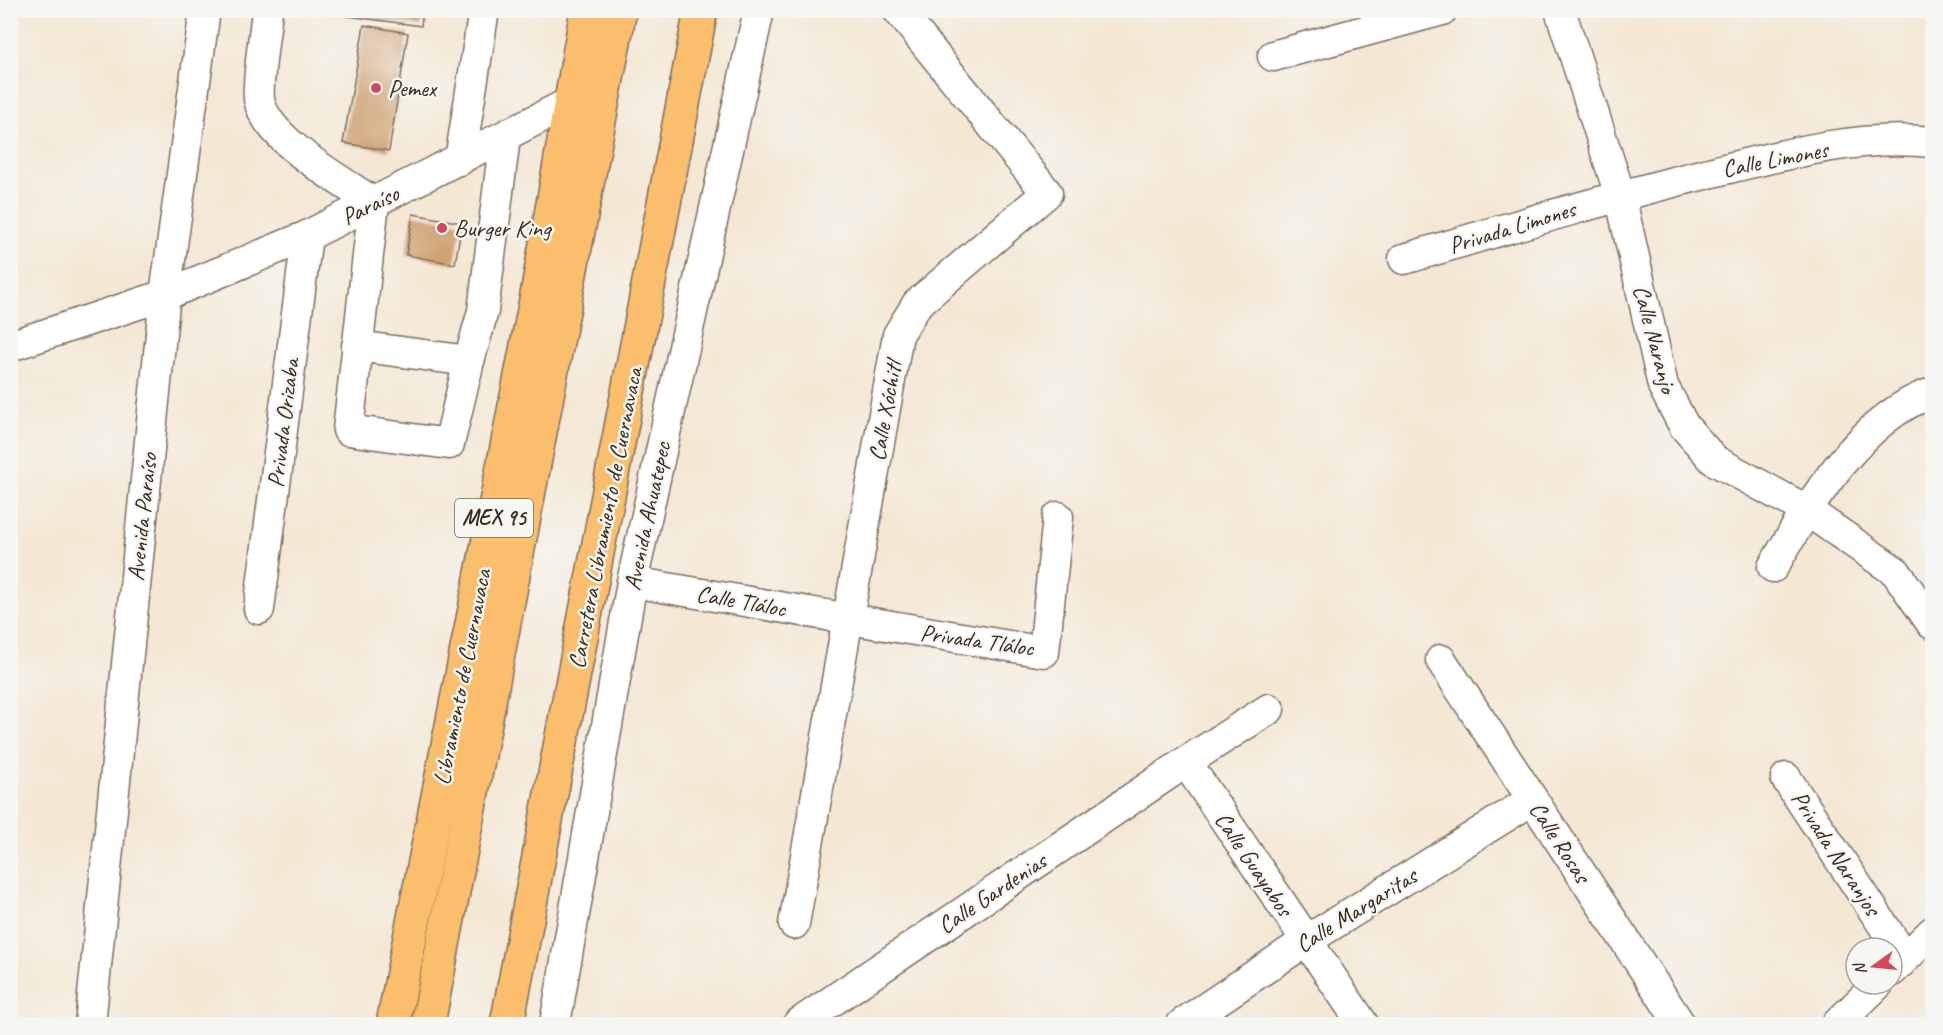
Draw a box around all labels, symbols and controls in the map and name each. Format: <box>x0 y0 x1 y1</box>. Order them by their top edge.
place label: Pemex <box>388 73 438 103</box>
marker: Pemex <box>369 81 383 95</box>
street label: Calle Limones <box>1720 134 1832 184</box>
street label: Paraíso <box>336 178 405 232</box>
street label: Privada Limones <box>1445 193 1581 260</box>
place label: Burger King <box>454 213 553 243</box>
marker: Burger King <box>435 221 449 235</box>
street label: Calle Naranjo <box>1626 282 1684 399</box>
street label: Privada Orizaba <box>260 355 306 489</box>
street label: Calle Xóchitl <box>862 355 909 463</box>
street label: Carretera Libramiento de Cuernavaca <box>561 363 649 671</box>
street label: Avenida Ahuatepec <box>617 438 678 593</box>
street label: Avenida Paraíso <box>120 450 164 582</box>
road number: MEX 95 <box>455 499 533 537</box>
street label: Libramiento de Cuernavaca <box>426 565 498 787</box>
street label: Calle Tláloc <box>694 578 789 624</box>
street label: Privada Tláloc <box>918 617 1037 663</box>
street label: Privada Naranjos <box>1785 785 1889 923</box>
street label: Calle Rosas <box>1523 796 1599 891</box>
street label: Calle Guayabos <box>1208 806 1301 924</box>
street label: Calle Gardenias <box>932 845 1054 940</box>
street label: Calle Margaritas <box>1290 859 1425 959</box>
north arrow <box>1844 936 1904 996</box>
text: N <box>1849 959 1871 977</box>

